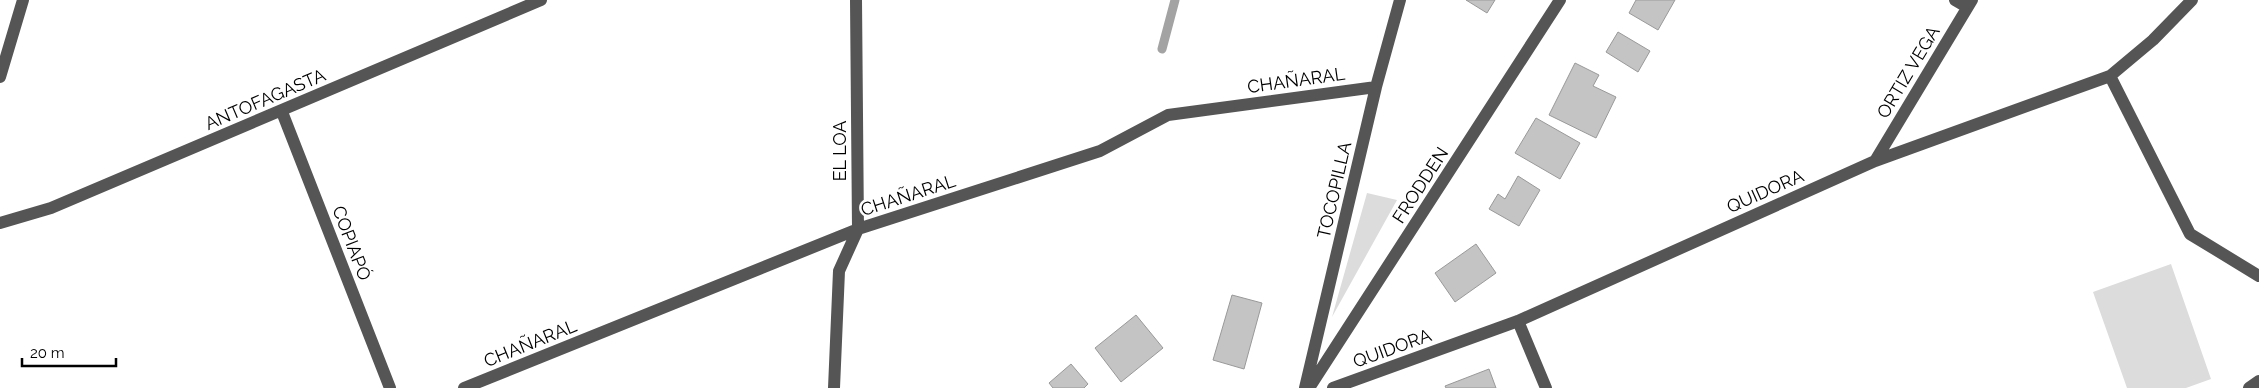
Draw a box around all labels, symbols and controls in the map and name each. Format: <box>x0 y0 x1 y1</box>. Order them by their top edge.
street label: ORTIZ VEGA <box>1872 22 1944 122</box>
street label: CHAÑARAL <box>1246 63 1347 97</box>
street label: ANTOFAGASTA <box>202 64 328 134</box>
street label: EL LOA <box>829 121 850 181</box>
street label: TOCOPILLA <box>1313 140 1355 240</box>
street label: FRODDEN <box>1388 143 1452 227</box>
street label: QUIDORA <box>1723 165 1807 217</box>
street label: CHAÑARAL <box>858 170 958 220</box>
street label: COPIAPÓ <box>328 202 377 283</box>
street label: CHAÑARAL <box>481 315 580 371</box>
street label: QUIDORA <box>1350 324 1434 372</box>
scale bar <box>22 336 116 368</box>
text: 20 m <box>30 344 65 362</box>

